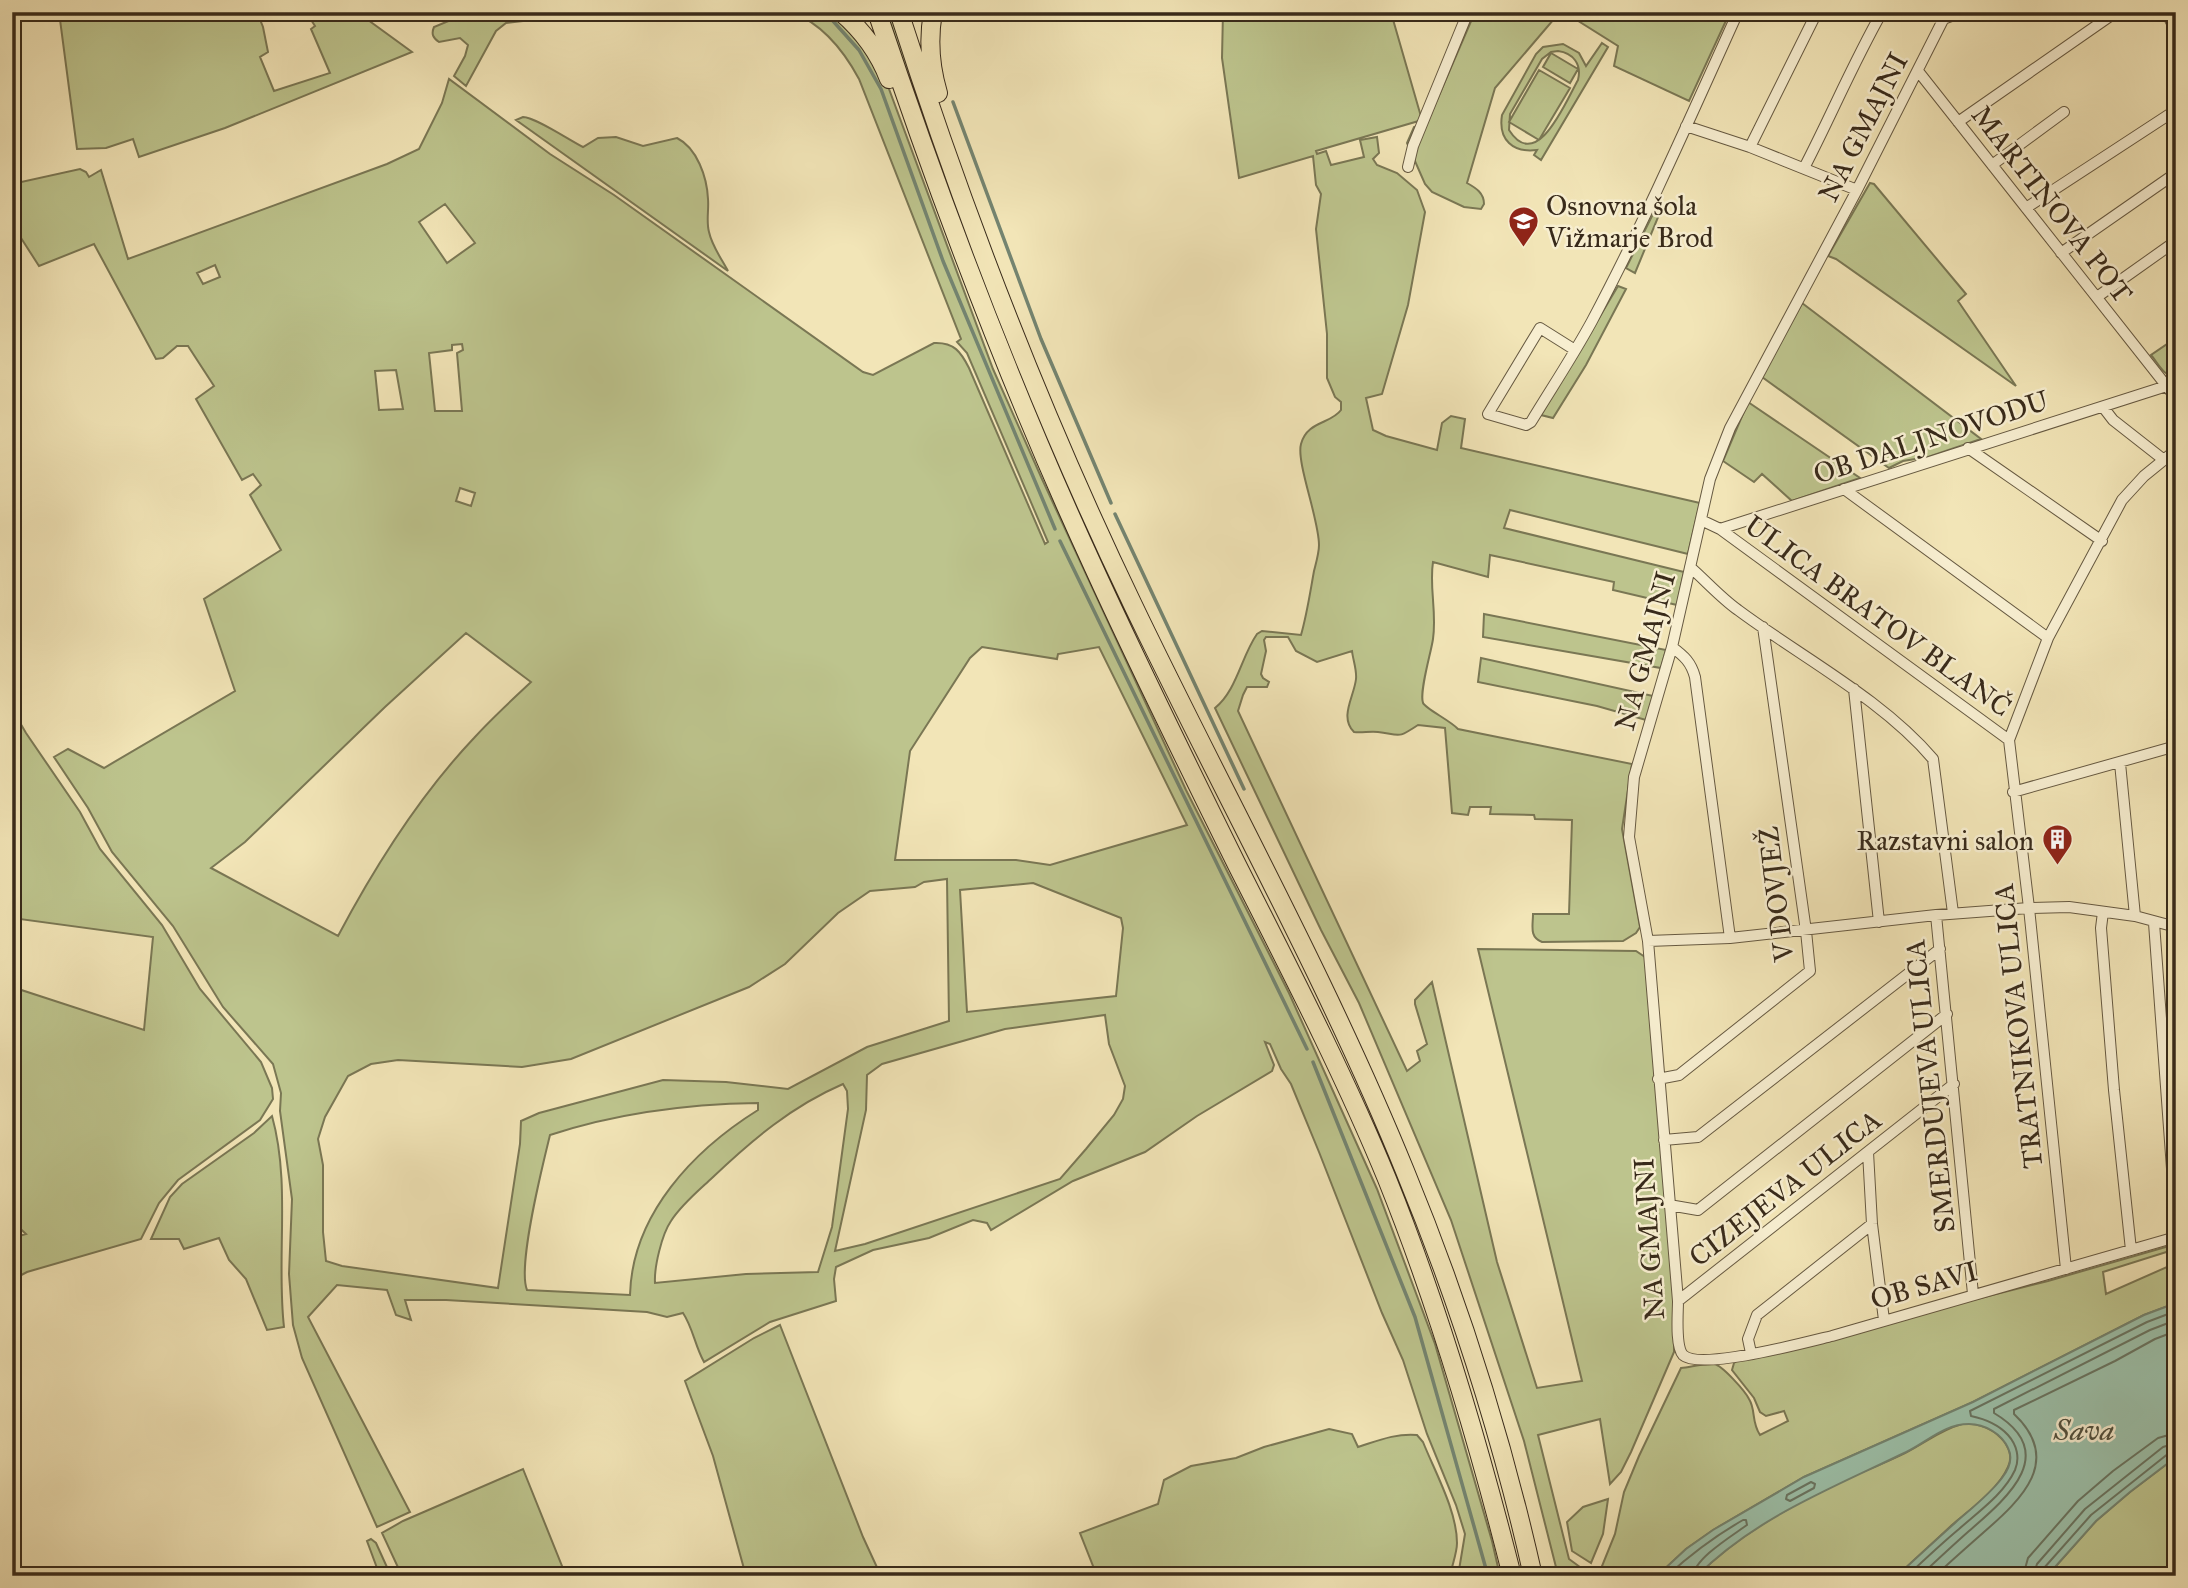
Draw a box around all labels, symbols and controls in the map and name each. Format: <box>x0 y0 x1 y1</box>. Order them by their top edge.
street label: NA GMAJNI <box>1810 46 1916 208</box>
street label: MARTINOVA POT <box>1964 98 2140 310</box>
place label: Osnovna šola Vižmarje Brod <box>1545 188 1714 255</box>
school or university icon: Osnovna šola Vižmarje Brod <box>1506 204 1540 248</box>
street label: OB DALJNOVODU <box>1809 382 2054 492</box>
street label: ULICA BRATOV BLANČ <box>1738 507 2018 725</box>
street label: NA GMAJNI <box>1607 568 1683 734</box>
place label: Razstavni salon <box>1856 823 2034 858</box>
building icon: Razstavni salon <box>2040 823 2074 867</box>
street label: V DOVJEŽ <box>1750 824 1802 965</box>
street label: TRATNIKOVA ULICA <box>1986 882 2050 1170</box>
street label: SMERDUJEVA ULICA <box>1897 937 1963 1234</box>
street label: CIZEJEVA ULICA <box>1682 1102 1888 1274</box>
street label: NA GMAJNI <box>1626 1156 1672 1322</box>
street label: OB SAVI <box>1866 1253 1982 1317</box>
water label: Sava <box>2053 1412 2114 1448</box>

